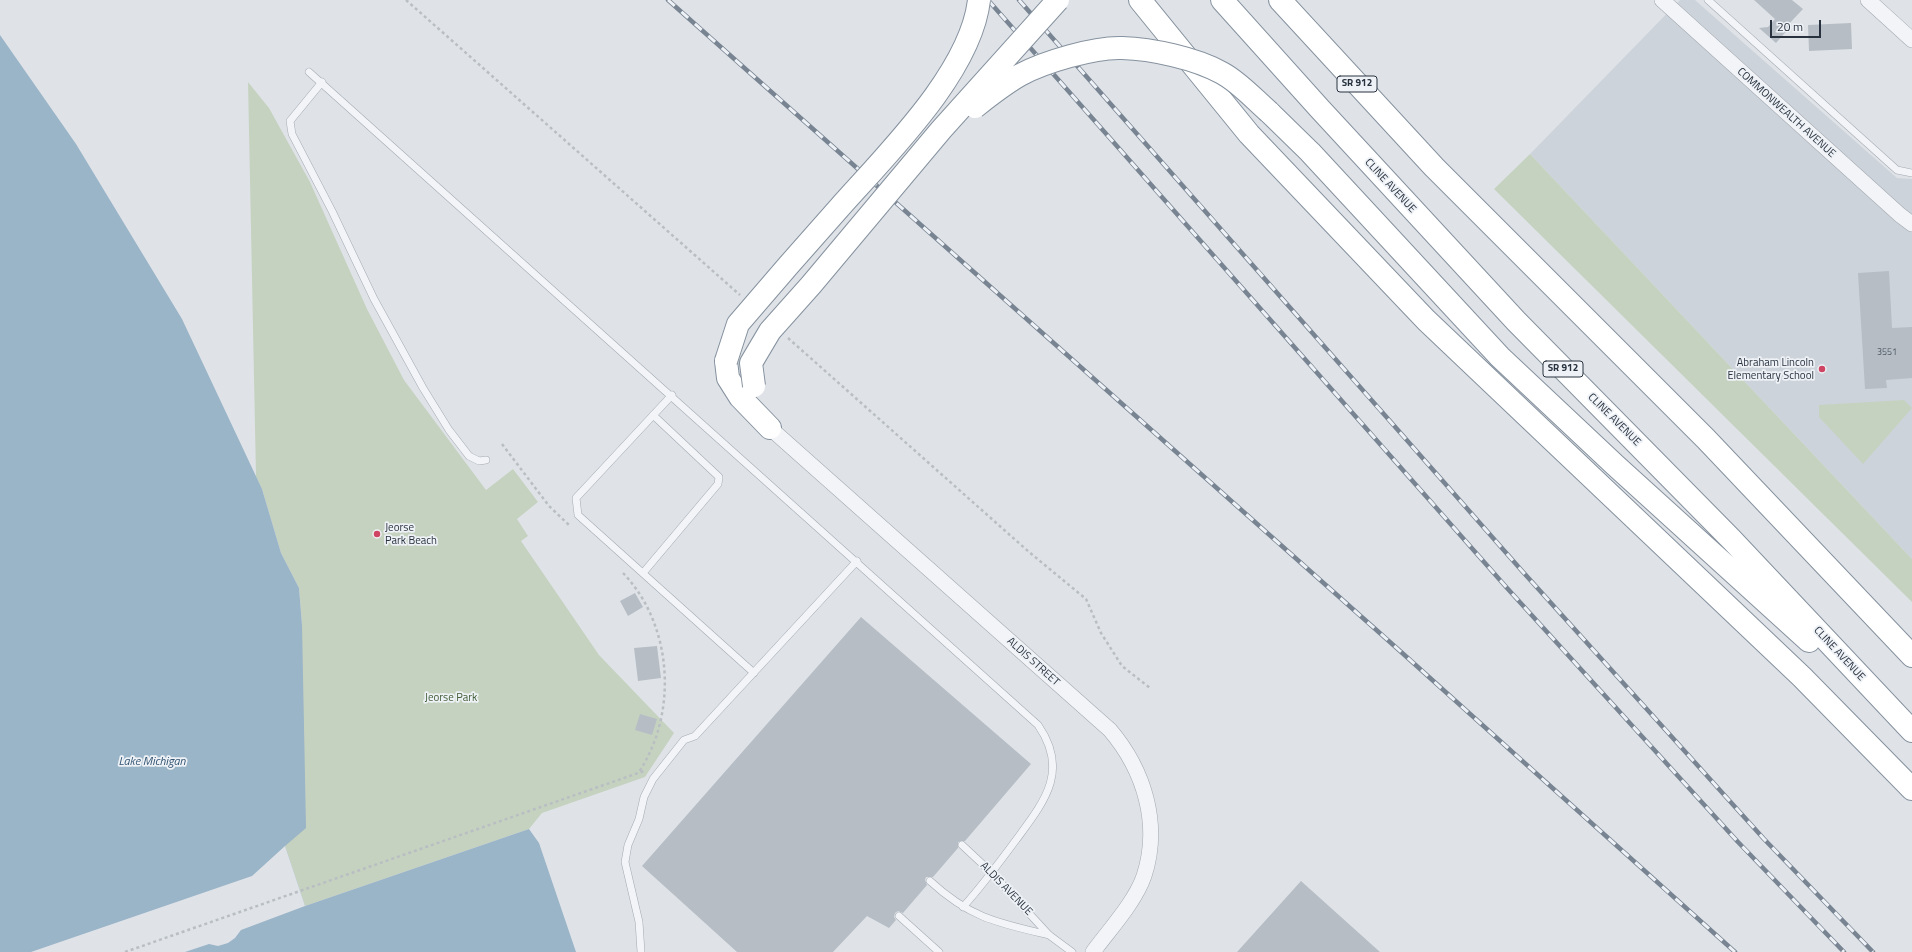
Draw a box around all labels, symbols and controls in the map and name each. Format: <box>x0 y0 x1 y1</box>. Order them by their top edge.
scale bar <box>1772 12 1823 38</box>
text: 20 m <box>1777 17 1803 36</box>
street label: COMMONWEALTH AVENUE <box>1734 65 1838 161</box>
road number: SR 912 <box>1337 76 1377 92</box>
street label: CLINE AVENUE <box>1362 156 1418 216</box>
house number: 3551 <box>1877 348 1897 358</box>
place label: Abraham Lincoln Elementary School <box>1727 356 1814 382</box>
road number: SR 912 <box>1543 361 1583 377</box>
marker: Abraham Lincoln Elementary School <box>1817 364 1827 374</box>
street label: CLINE AVENUE <box>1585 391 1643 449</box>
place label: Jeorse Park Beach <box>385 521 437 547</box>
marker: Jeorse Park Beach <box>372 529 382 539</box>
street label: CLINE AVENUE <box>1811 624 1867 684</box>
street label: ALDIS STREET <box>1004 635 1062 689</box>
park label: Jeorse Park <box>425 691 477 705</box>
water label: Lake Michigan <box>118 755 186 769</box>
street label: ALDIS AVENUE <box>977 859 1035 919</box>

